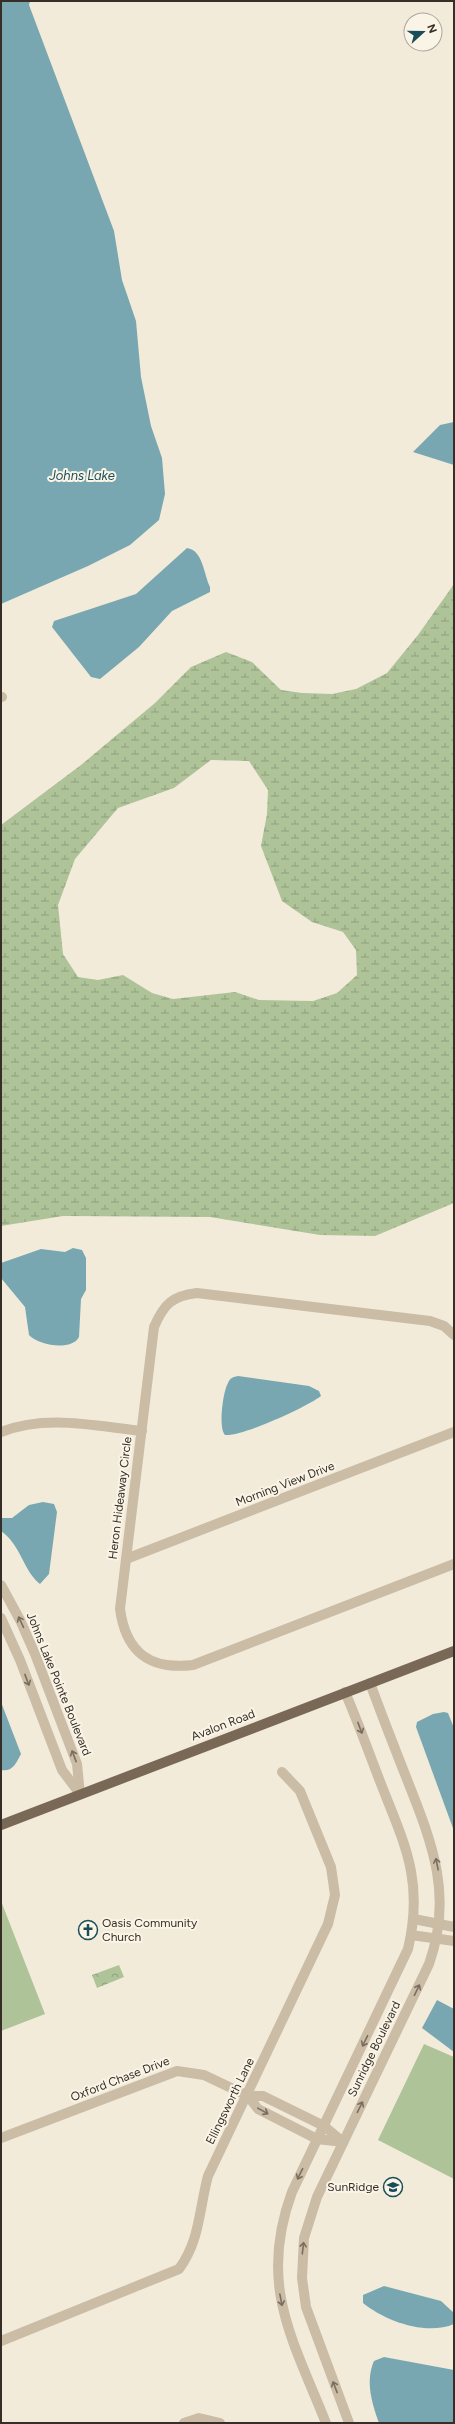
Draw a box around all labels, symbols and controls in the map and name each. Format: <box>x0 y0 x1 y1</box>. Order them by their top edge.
north arrow <box>403 12 443 52</box>
text: N <box>424 22 439 35</box>
water label: Johns Lake <box>48 468 115 483</box>
street label: Heron Hideaway Circle <box>106 1435 135 1560</box>
street label: Morning View Drive <box>233 1458 337 1509</box>
street label: Johns Lake Pointe Boulevard <box>24 1610 94 1758</box>
one-way arrow <box>17 1616 24 1628</box>
one-way arrow <box>24 1673 32 1685</box>
street label: Avalon Road <box>189 1706 257 1744</box>
one-way arrow <box>356 1722 364 1734</box>
one-way arrow <box>69 1750 77 1762</box>
one-way arrow <box>432 1858 440 1871</box>
place label: Oasis Community Church <box>102 1916 198 1944</box>
church icon: Oasis Community Church <box>77 1919 99 1941</box>
one-way arrow <box>414 1984 421 1996</box>
street label: Sunridge Boulevard <box>345 1999 403 2099</box>
one-way arrow <box>361 2035 368 2047</box>
street label: Oxford Chase Drive <box>69 2054 172 2104</box>
street label: Ellingsworth Lane <box>203 2055 257 2147</box>
one-way arrow <box>357 2101 364 2113</box>
one-way arrow <box>257 2108 269 2115</box>
one-way arrow <box>296 2168 303 2180</box>
school or university icon: SunRidge <box>382 2176 404 2198</box>
place label: SunRidge <box>327 2180 379 2194</box>
one-way arrow <box>299 2242 307 2255</box>
one-way arrow <box>277 2293 285 2306</box>
one-way arrow <box>330 2381 338 2393</box>

